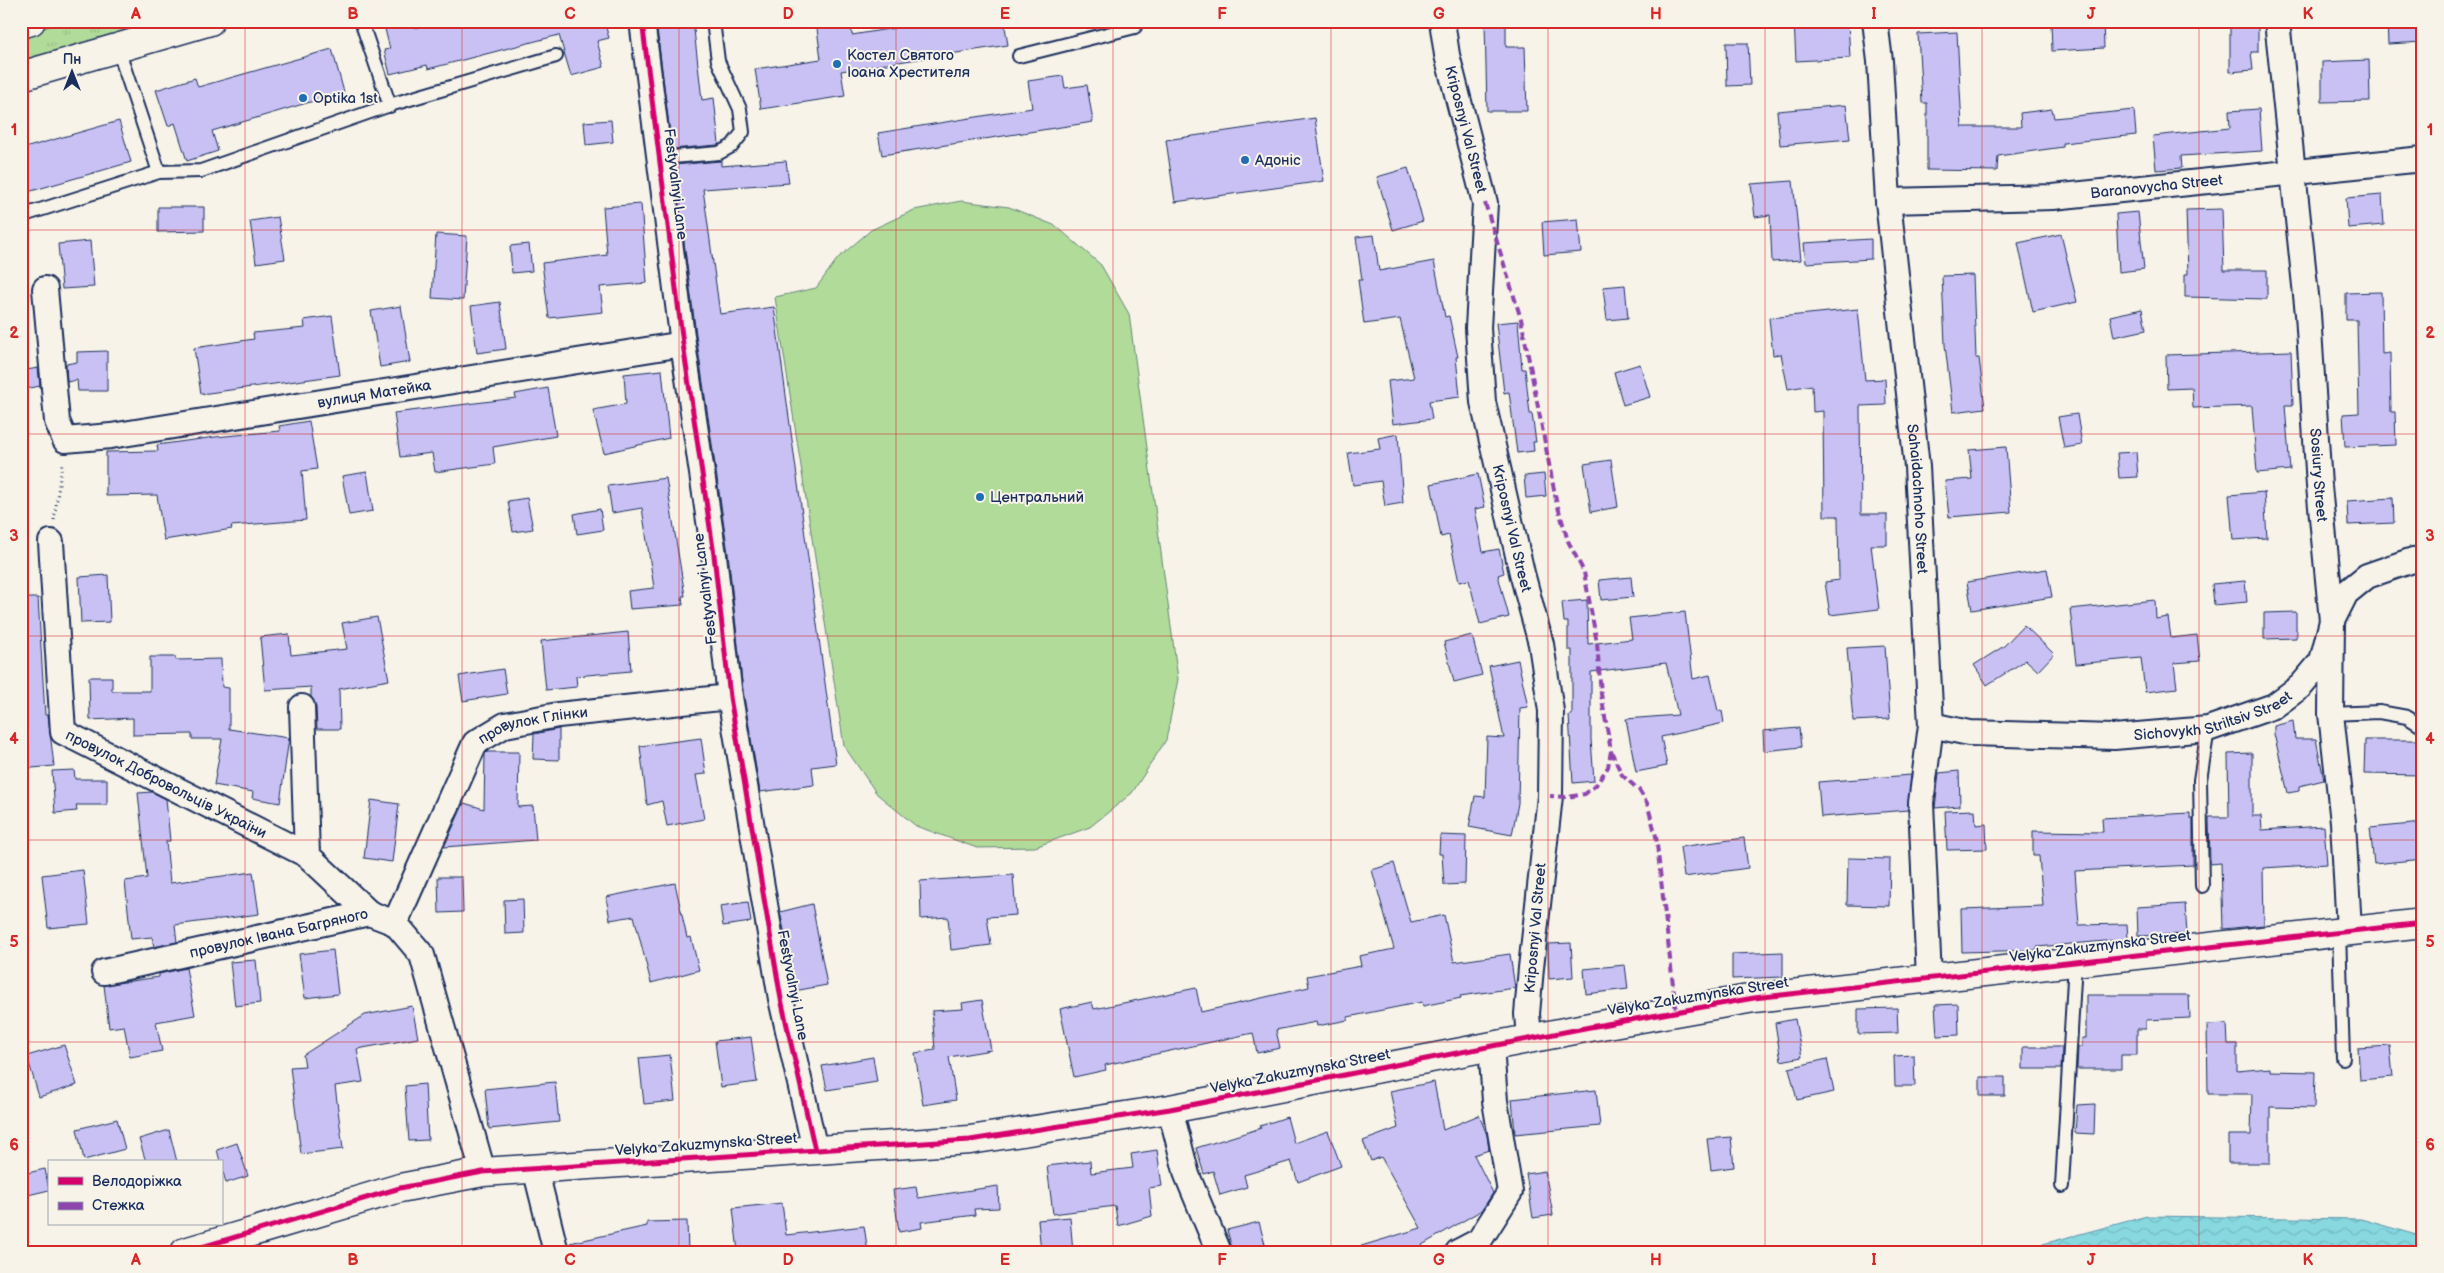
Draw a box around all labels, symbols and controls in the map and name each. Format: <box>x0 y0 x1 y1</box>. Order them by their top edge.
text: A <box>130 5 141 24</box>
text: B <box>347 5 359 24</box>
text: C <box>564 5 576 24</box>
text: D <box>782 5 794 24</box>
text: E <box>1000 5 1010 24</box>
text: F <box>1217 5 1227 24</box>
text: G <box>1433 5 1445 24</box>
text: H <box>1650 5 1662 24</box>
text: I <box>1871 5 1877 24</box>
text: J <box>2087 5 2096 24</box>
text: K <box>2303 5 2314 24</box>
place label: Костел Святого Іоана Хрестителя <box>847 46 970 82</box>
north arrow <box>48 48 98 98</box>
text: Пн <box>63 51 81 68</box>
marker: Костел Святого Іоана Хрестителя <box>831 58 843 70</box>
street label: Kriposnyi Val Street <box>1440 64 1491 195</box>
place label: Оptika 1st <box>313 89 378 108</box>
marker: Оptika 1st <box>297 92 309 104</box>
text: 1 <box>11 121 17 140</box>
text: 1 <box>2427 121 2433 140</box>
street label: Festyvalnyi Lane <box>659 127 692 241</box>
place label: Адоніс <box>1254 151 1301 170</box>
marker: Адоніс <box>1239 154 1251 166</box>
street label: Baranovycha Street <box>2089 171 2224 203</box>
text: 2 <box>9 324 19 343</box>
text: 2 <box>2425 324 2435 343</box>
street label: вулиця Матейка <box>316 376 433 413</box>
street label: Sahaidachnoho Street <box>1902 423 1932 575</box>
street label: Sosiury Street <box>2305 428 2331 523</box>
street label: Kriposnyi Val Street <box>1488 463 1536 595</box>
place label: Центральний <box>990 488 1084 507</box>
marker: Центральний <box>974 491 986 503</box>
text: 3 <box>9 527 19 546</box>
text: 3 <box>2425 527 2435 546</box>
street label: Festyvalnyi Lane <box>689 532 722 646</box>
street label: Sichovykh Striltsiv Street <box>2133 687 2296 745</box>
street label: провулок Глінки <box>475 703 589 749</box>
street label: провулок Добровольців України <box>62 726 270 843</box>
text: 4 <box>9 730 19 749</box>
text: 4 <box>2425 730 2435 749</box>
street label: Kriposnyi Val Street <box>1520 862 1551 994</box>
street label: провулок Івана Багряного <box>188 904 370 963</box>
street label: Velyka Zakuzmynska Street <box>2008 926 2192 967</box>
street label: Festyvalnyi Lane <box>772 928 813 1042</box>
text: 5 <box>9 933 19 952</box>
text: 5 <box>2425 933 2435 952</box>
street label: Velyka Zakuzmynska Street <box>1606 973 1790 1020</box>
street label: Velyka Zakuzmynska Street <box>1209 1045 1392 1098</box>
street label: Velyka Zakuzmynska Street <box>614 1129 798 1160</box>
text: 6 <box>9 1136 19 1155</box>
text: 6 <box>2425 1136 2435 1155</box>
legend <box>48 1160 222 1226</box>
text: Велодоріжка <box>92 1172 182 1191</box>
text: Стежка <box>92 1196 145 1215</box>
text: A <box>130 1251 141 1270</box>
text: B <box>347 1251 359 1270</box>
text: C <box>564 1251 576 1270</box>
text: D <box>782 1251 794 1270</box>
text: E <box>1000 1251 1010 1270</box>
text: F <box>1217 1251 1227 1270</box>
text: G <box>1433 1251 1445 1270</box>
text: H <box>1650 1251 1662 1270</box>
text: I <box>1871 1251 1877 1270</box>
text: J <box>2087 1251 2096 1270</box>
text: K <box>2303 1251 2314 1270</box>

